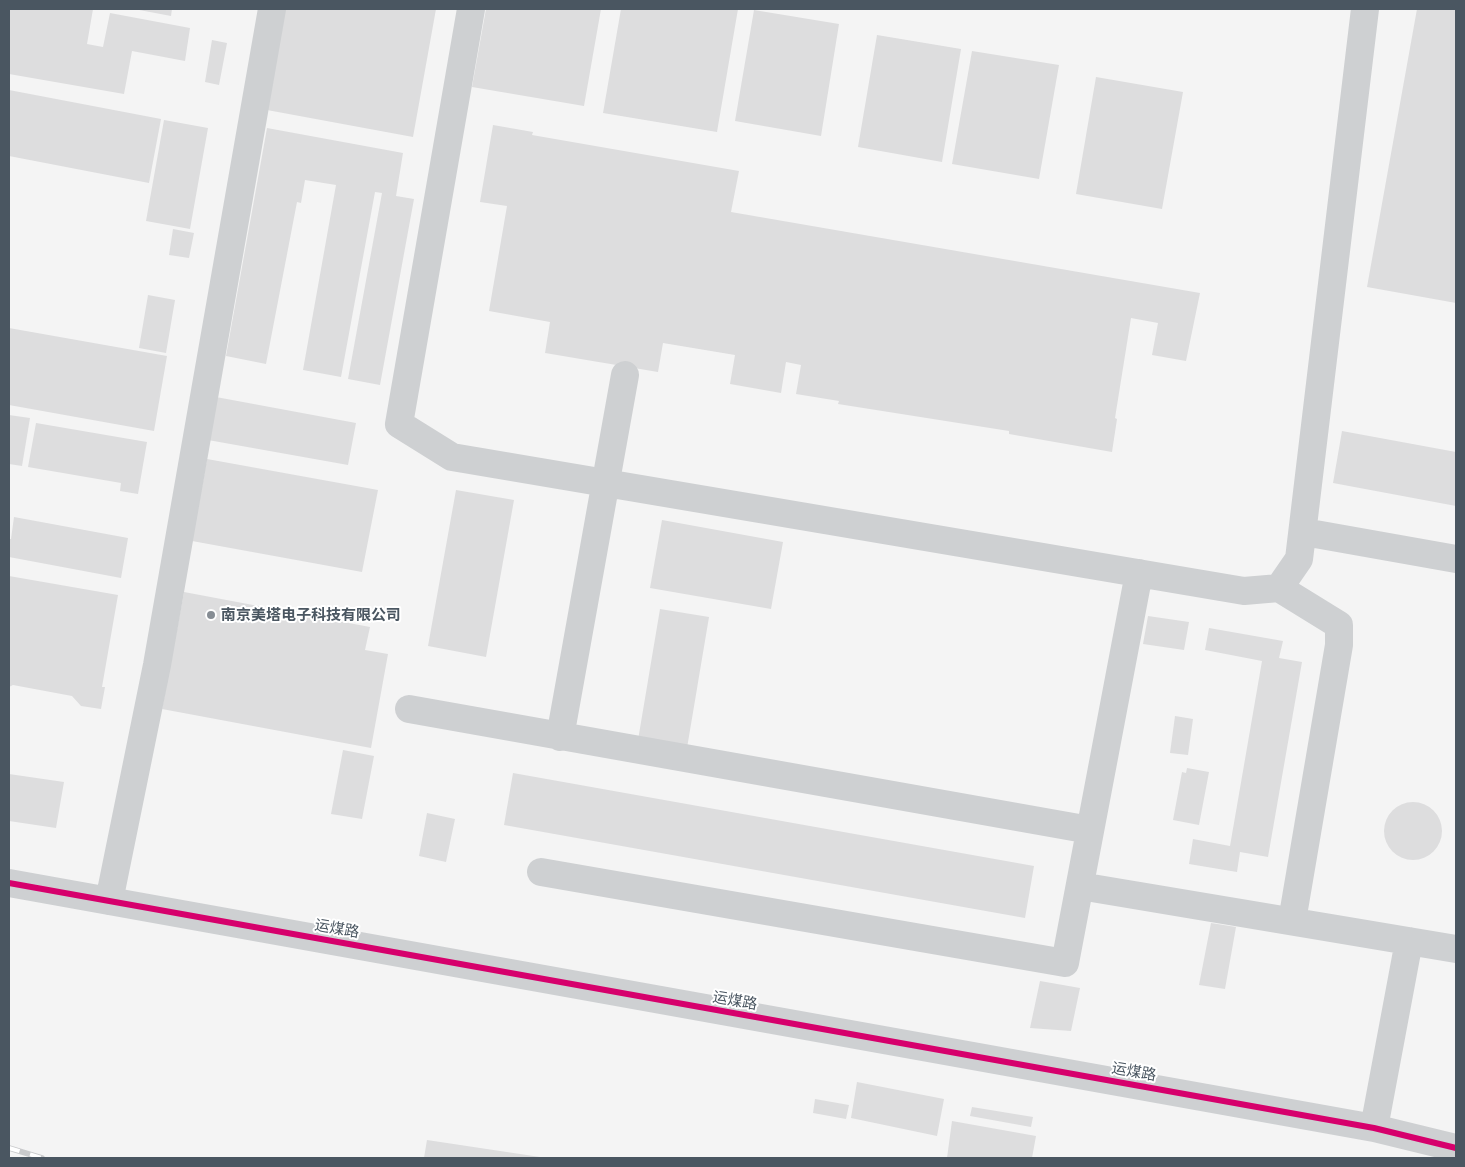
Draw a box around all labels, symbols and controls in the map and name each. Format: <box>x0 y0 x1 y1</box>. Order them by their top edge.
place label: 南京美塔电子科技有限公司 <box>221 606 401 624</box>
marker: 南京美塔电子科技有限公司 <box>205 609 217 621</box>
street label: 运煤路 <box>313 916 361 942</box>
street label: 运煤路 <box>711 988 759 1014</box>
street label: 运煤路 <box>1110 1059 1158 1085</box>

